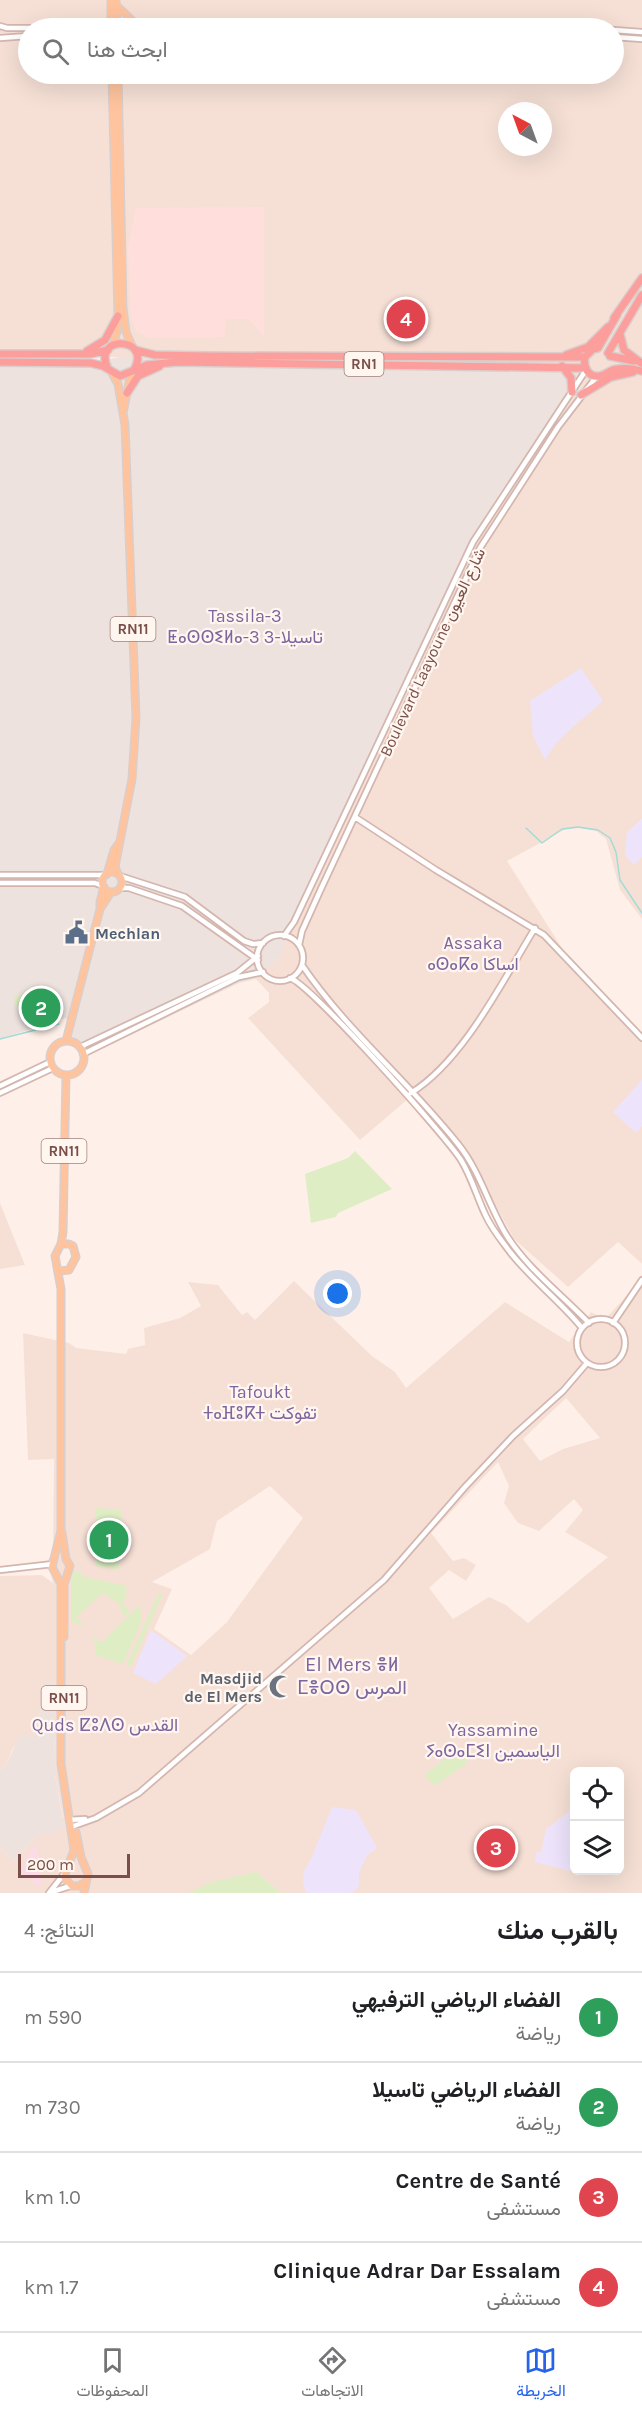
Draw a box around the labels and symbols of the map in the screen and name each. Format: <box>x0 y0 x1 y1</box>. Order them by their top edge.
north arrow <box>498 102 552 156</box>
pin: 4 <box>386 296 426 342</box>
road number: RN1 <box>344 352 384 376</box>
street label: Boulevard Laayoune شارع العيون <box>376 545 491 760</box>
district label: Tassila-3 ⵟⴰⵙⵙⵉⵍⴰ-3 3-تاسيلا <box>167 605 323 648</box>
road number: RN11 <box>110 617 156 641</box>
public building icon: Mechlan <box>64 920 90 946</box>
place label: Mechlan <box>95 924 160 943</box>
district label: Assaka ⴰⵙⴰⴽⴰ اساكا <box>427 932 519 975</box>
pin: 2 <box>22 986 60 1030</box>
road number: RN11 <box>42 1139 86 1163</box>
your location <box>323 1279 352 1308</box>
district label: Tafoukt ⵜⴰⴼⵓⴽⵜ تفوكت <box>203 1381 317 1424</box>
pin: 1 <box>90 1518 128 1562</box>
district label: El Mers ⴻⵍ ⵎⴻⵔⵙ المرس <box>297 1653 407 1700</box>
place label: Masdjid de El Mers <box>184 1669 262 1706</box>
mosque icon: Masdjid de El Mers <box>267 1674 293 1700</box>
road number: RN11 <box>42 1686 86 1710</box>
district label: Quds ⵇⵓⴷⵙ القدس <box>32 1714 178 1736</box>
district label: Yassamine ⵢⴰⵙⴰⵎⵉⵏ الياسمين <box>426 1719 560 1762</box>
pin: 3 <box>476 1826 516 1870</box>
scale bar <box>18 1851 130 1878</box>

